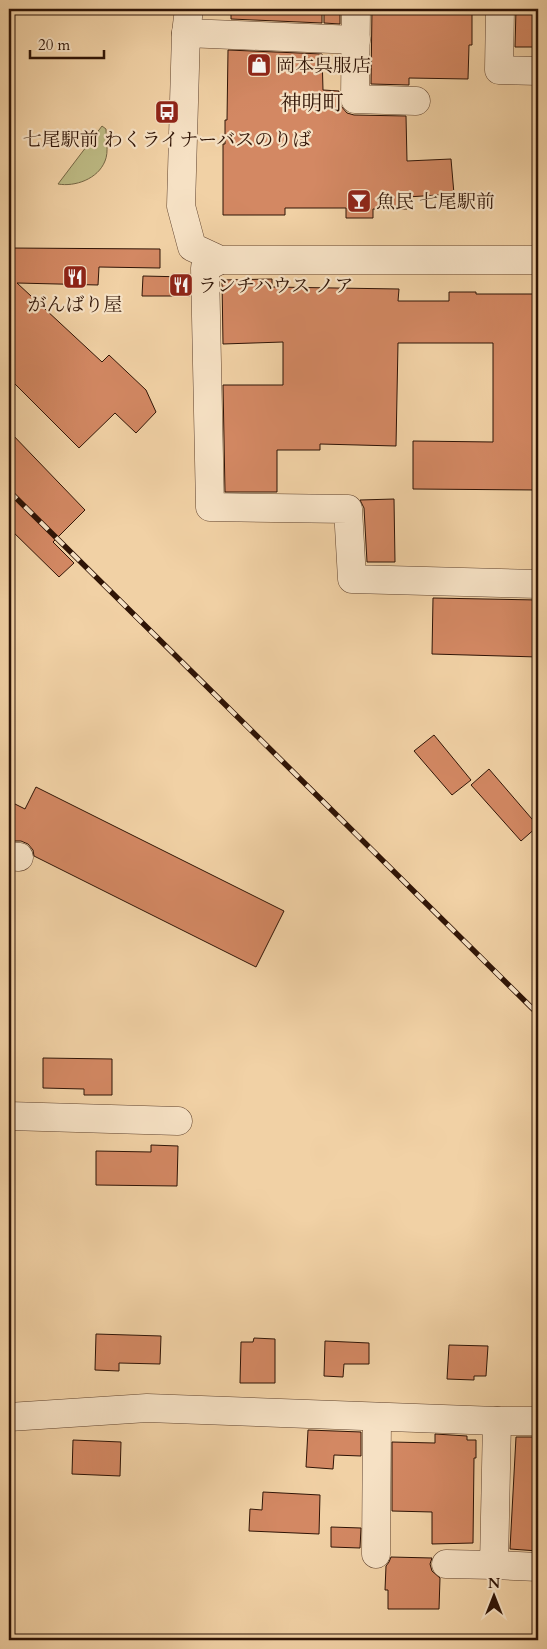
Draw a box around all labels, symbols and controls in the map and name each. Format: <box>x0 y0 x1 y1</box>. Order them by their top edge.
scale bar <box>30 28 104 60</box>
text: 20 m <box>38 35 70 55</box>
shop icon: 岡本呉服店 <box>246 52 272 78</box>
place label: 岡本呉服店 <box>276 53 371 79</box>
district label: 神明町 <box>281 89 344 118</box>
bus stop icon: 七尾駅前 わくライナーバスのりば <box>154 99 180 125</box>
place label: 七尾駅前 わくライナーバスのりば <box>23 127 311 153</box>
bar icon: 魚民 七尾駅前 <box>346 188 372 214</box>
place label: 魚民 七尾駅前 <box>376 189 495 215</box>
restaurant icon: がんばり屋 <box>62 264 88 290</box>
restaurant icon: ランチハウス ノア <box>168 272 194 298</box>
place label: ランチハウス ノア <box>198 273 353 299</box>
place label: がんばり屋 <box>27 292 123 318</box>
north arrow <box>470 1572 520 1622</box>
text: N <box>488 1574 500 1593</box>

